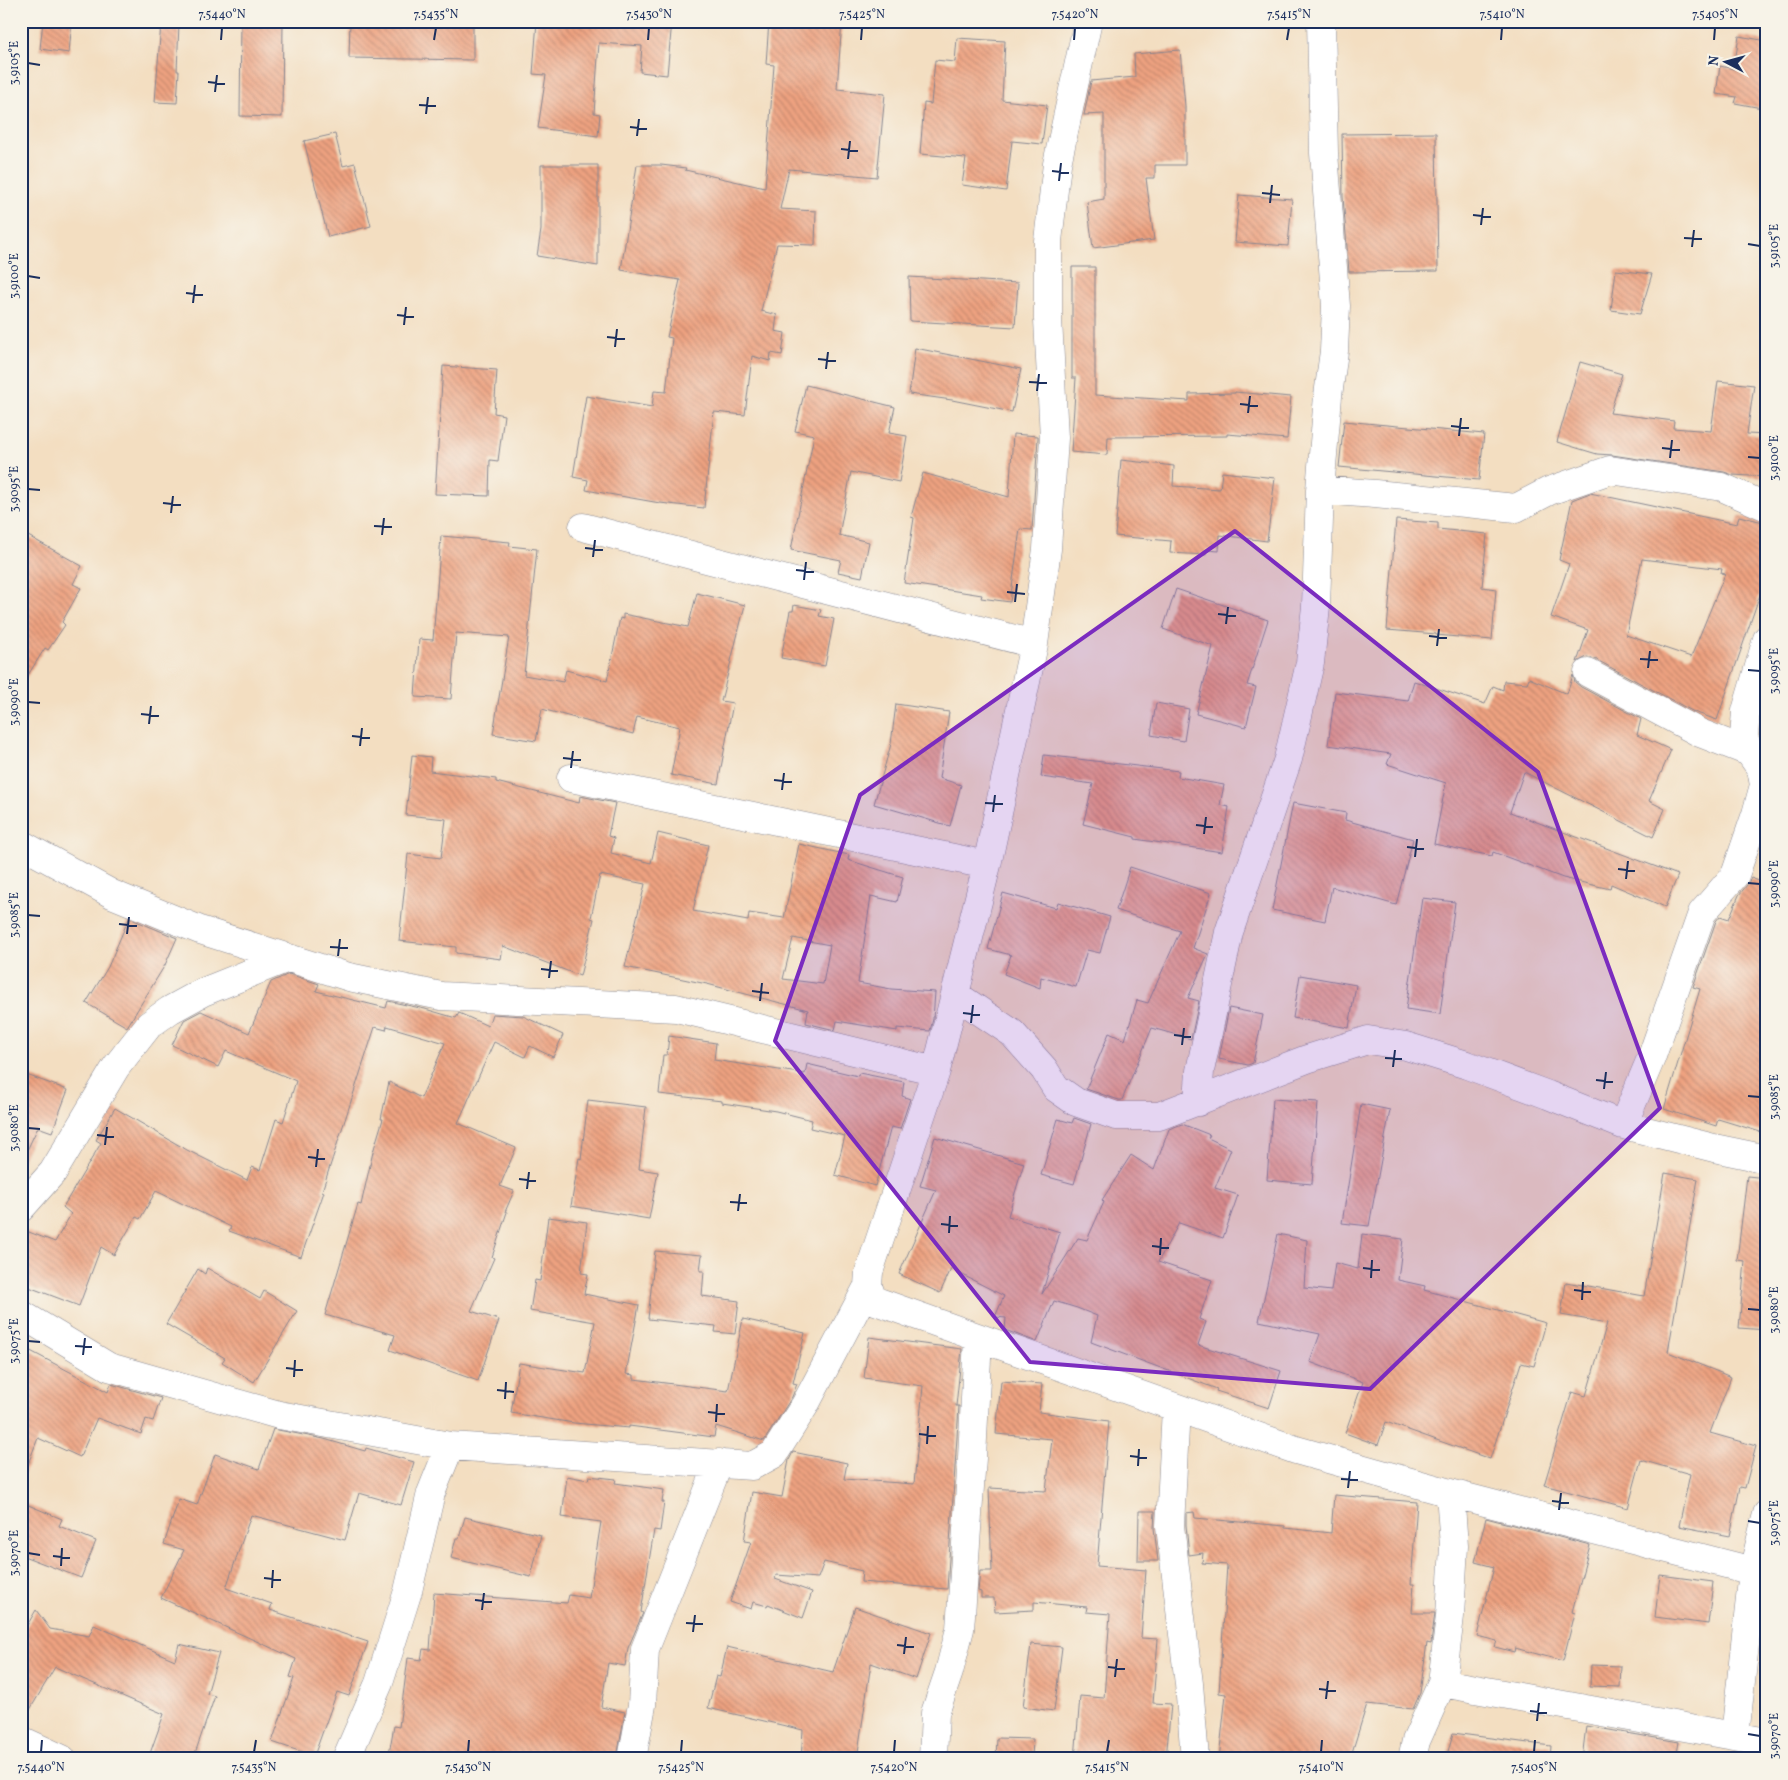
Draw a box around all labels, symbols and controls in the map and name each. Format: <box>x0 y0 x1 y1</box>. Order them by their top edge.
text: 7.5440°N <box>198 7 246 23</box>
text: 7.5435°N <box>414 7 459 23</box>
text: 7.5430°N <box>626 7 672 23</box>
text: 7.5425°N <box>839 7 885 23</box>
text: 7.5420°N <box>1052 7 1099 23</box>
text: 7.5415°N <box>1267 7 1311 23</box>
text: 7.5410°N <box>1479 7 1525 23</box>
text: 7.5405°N <box>1692 7 1738 23</box>
north arrow <box>1700 38 1750 88</box>
text: 3.9105°E <box>7 41 23 85</box>
text: N <box>1705 55 1725 67</box>
text: 3.9105°E <box>1767 224 1783 268</box>
text: 3.9100°E <box>7 253 23 299</box>
text: 3.9100°E <box>1767 435 1783 481</box>
text: 3.9095°E <box>7 466 23 512</box>
text: 3.9095°E <box>1767 648 1783 694</box>
text: 3.9090°E <box>7 678 23 726</box>
text: 3.9090°E <box>1767 860 1783 908</box>
text: 3.9085°E <box>7 892 23 938</box>
text: 3.9085°E <box>1767 1074 1783 1120</box>
text: 3.9080°E <box>7 1104 23 1152</box>
text: 3.9080°E <box>1767 1286 1783 1334</box>
text: 3.9075°E <box>7 1318 23 1364</box>
text: 3.9075°E <box>1767 1500 1783 1546</box>
text: 3.9070°E <box>7 1530 23 1576</box>
text: 3.9070°E <box>1767 1713 1783 1759</box>
text: 7.5440°N <box>17 1760 65 1776</box>
text: 7.5435°N <box>232 1760 277 1776</box>
text: 7.5430°N <box>445 1760 491 1776</box>
text: 7.5425°N <box>658 1760 704 1776</box>
text: 7.5420°N <box>871 1760 918 1776</box>
text: 7.5415°N <box>1085 1760 1129 1776</box>
text: 7.5410°N <box>1298 1760 1344 1776</box>
text: 7.5405°N <box>1511 1760 1557 1776</box>

